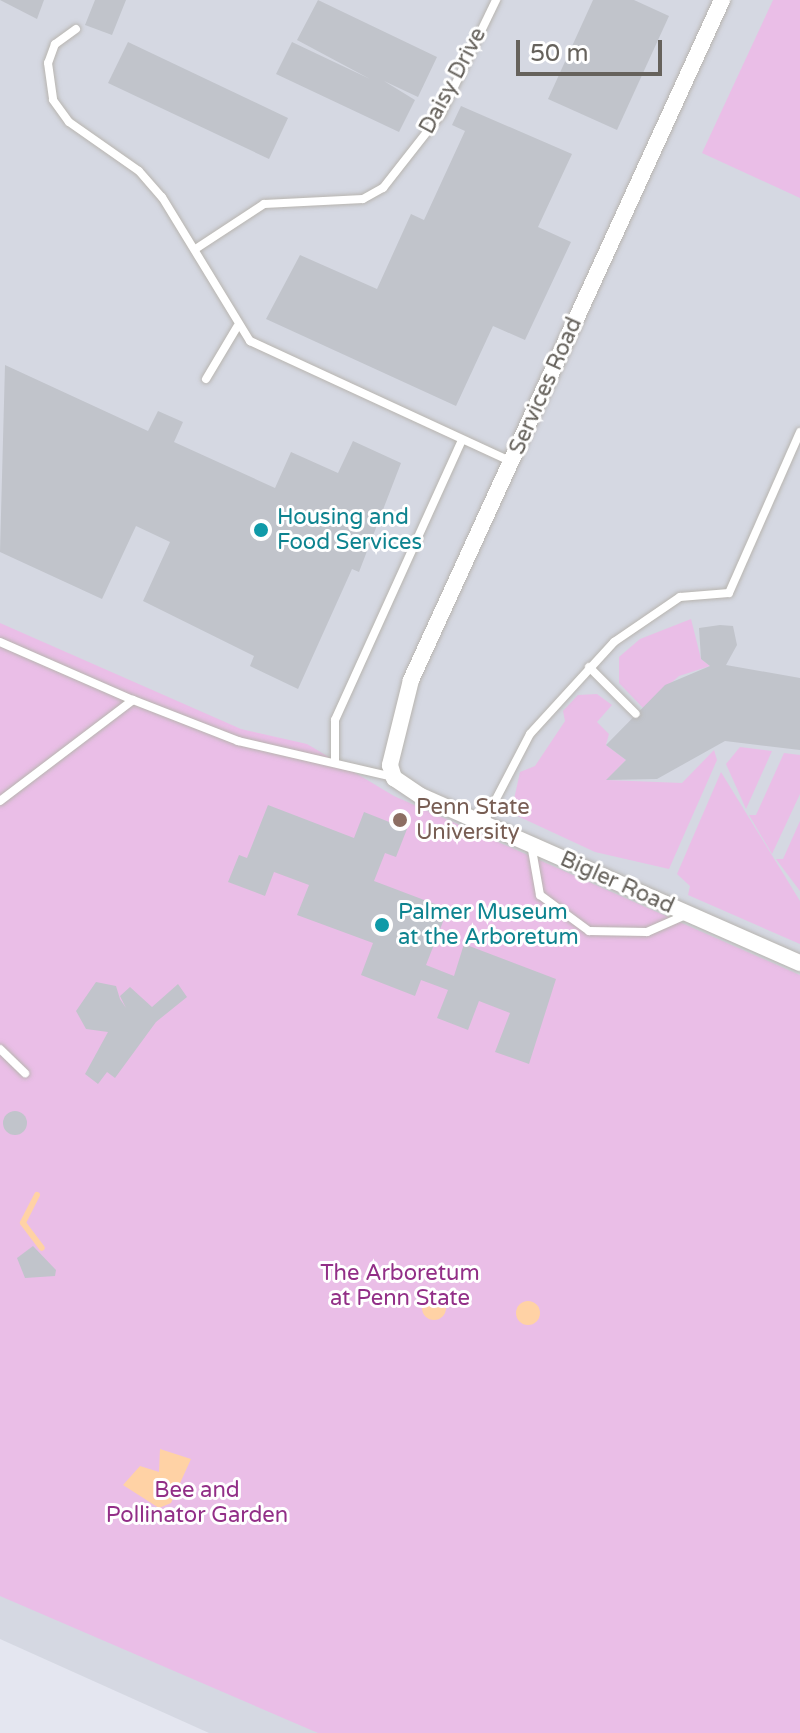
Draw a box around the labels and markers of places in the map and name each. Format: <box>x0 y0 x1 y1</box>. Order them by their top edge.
place label: Housing and Food Services <box>277 504 422 556</box>
marker: Housing and Food Services <box>252 521 270 539</box>
place label: Penn State University <box>416 794 530 846</box>
marker: Penn State University <box>391 811 409 829</box>
place label: Palmer Museum at the Arboretum <box>398 899 579 950</box>
marker: Palmer Museum at the Arboretum <box>373 916 391 934</box>

